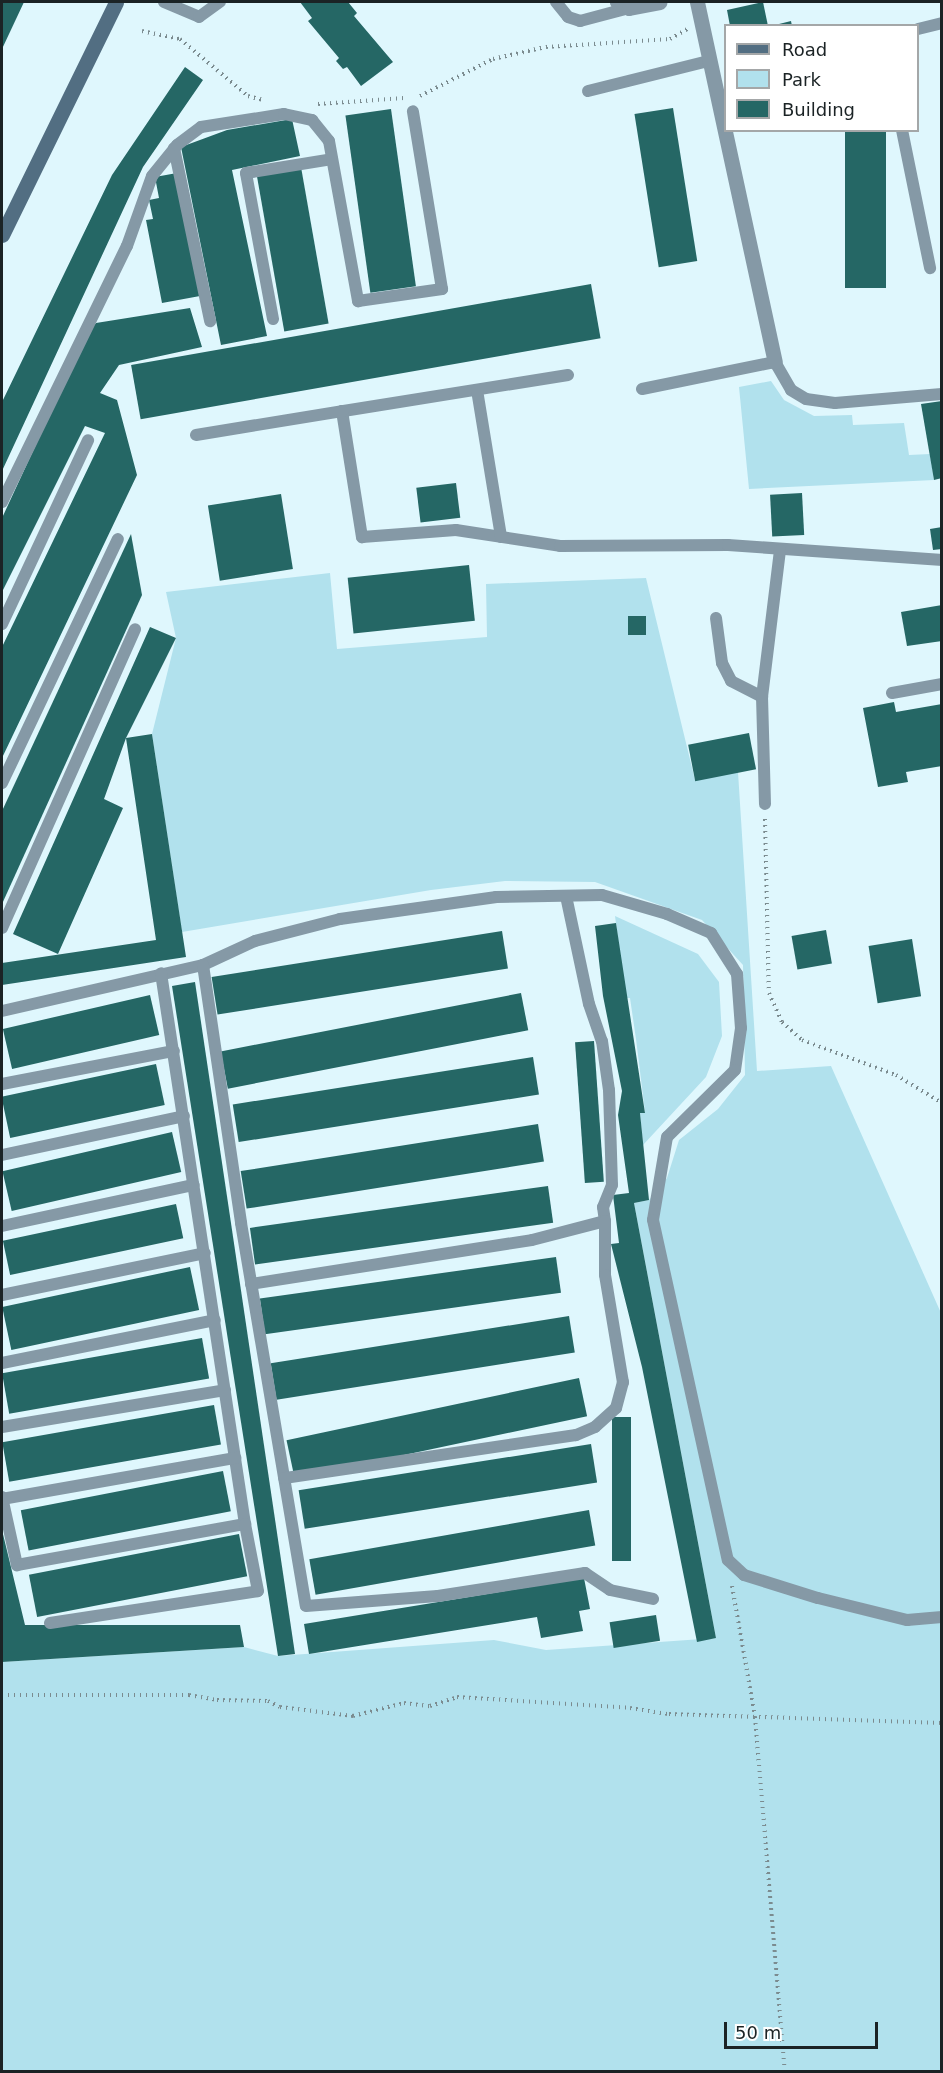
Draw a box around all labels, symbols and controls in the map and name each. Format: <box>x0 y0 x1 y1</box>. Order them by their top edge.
legend <box>724 24 919 132</box>
text: Road <box>782 39 827 60</box>
text: Park <box>782 69 821 90</box>
text: Building <box>782 99 855 120</box>
scale bar <box>727 2010 882 2048</box>
text: 50 m <box>735 2022 781 2043</box>

